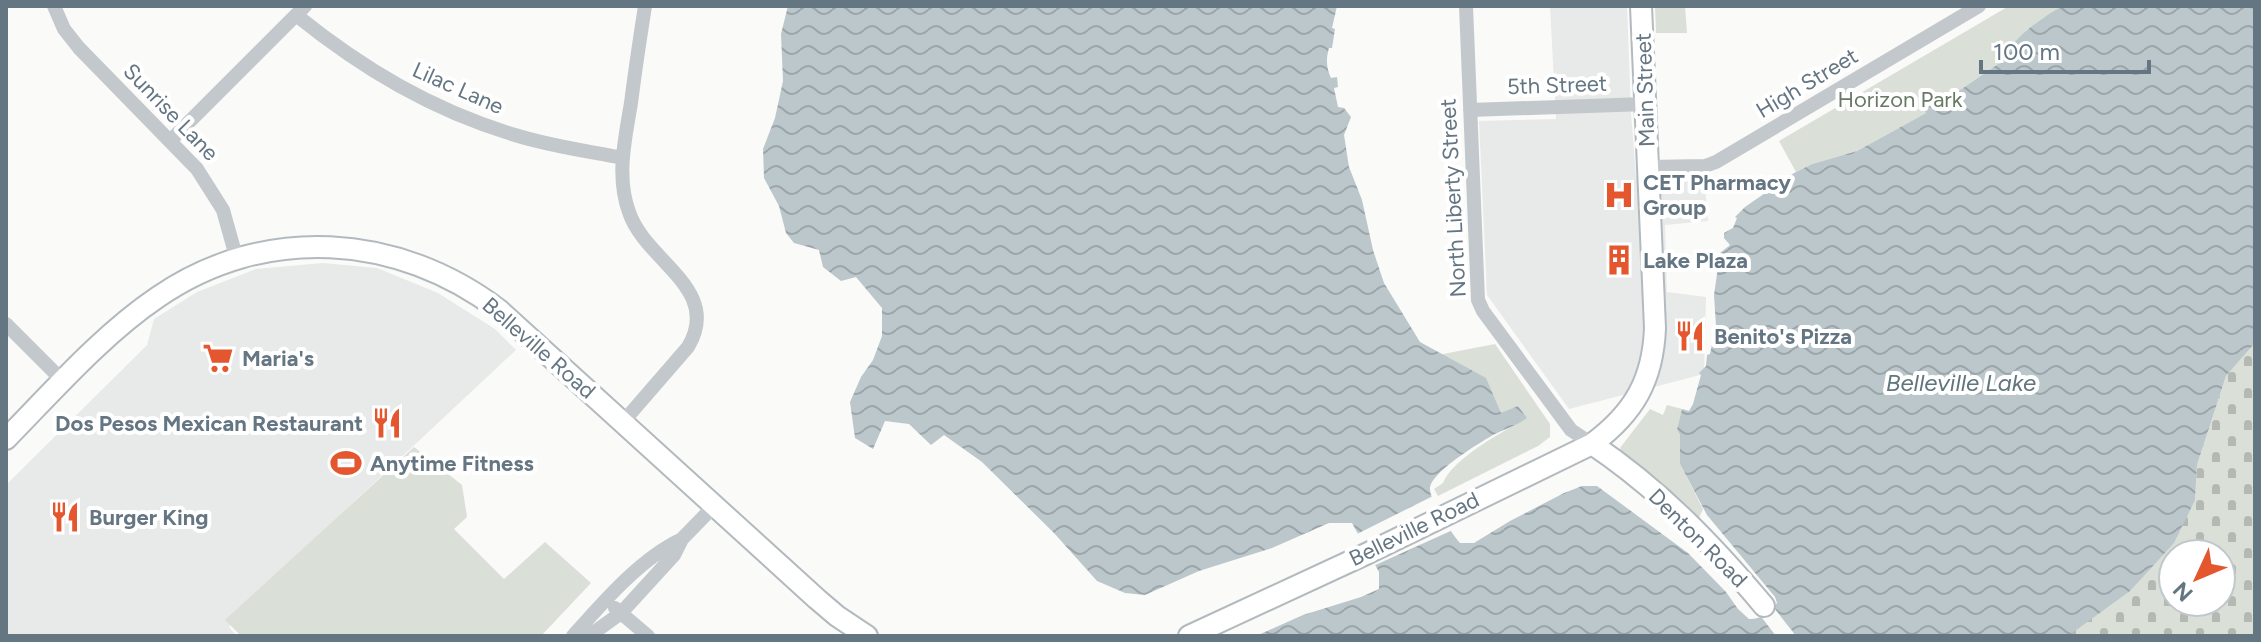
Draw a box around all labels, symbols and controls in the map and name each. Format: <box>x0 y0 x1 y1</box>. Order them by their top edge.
scale bar <box>1981 24 2149 74</box>
street label: Main Street <box>1630 32 1660 148</box>
text: 100 m <box>1993 37 2060 66</box>
street label: High Street <box>1751 42 1863 124</box>
street label: Lilac Lane <box>408 56 508 120</box>
street label: Sunrise Lane <box>118 58 224 166</box>
street label: 5th Street <box>1506 70 1608 100</box>
park label: Horizon Park <box>1838 86 1963 113</box>
street label: North Liberty Street <box>1434 98 1472 298</box>
place label: CET Pharmacy Group <box>1643 169 1791 221</box>
hospital icon: CET Pharmacy Group <box>1602 178 1636 212</box>
building icon: Lake Plaza <box>1602 243 1636 277</box>
place label: Lake Plaza <box>1643 247 1748 274</box>
street label: Belleville Road <box>477 292 601 404</box>
restaurant icon: Benito's Pizza <box>1673 319 1707 353</box>
place label: Benito's Pizza <box>1714 323 1852 350</box>
supermarket icon: Maria's <box>201 341 235 375</box>
place label: Maria's <box>242 345 314 372</box>
water label: Belleville Lake <box>1886 368 2036 397</box>
restaurant icon: Dos Pesos Mexican Restaurant <box>370 406 404 440</box>
place label: Dos Pesos Mexican Restaurant <box>55 410 363 437</box>
sports icon: Anytime Fitness <box>329 446 363 480</box>
place label: Anytime Fitness <box>370 450 534 477</box>
street label: Denton Road <box>1643 483 1753 593</box>
street label: Belleville Road <box>1345 486 1483 572</box>
restaurant icon: Burger King <box>48 500 82 534</box>
place label: Burger King <box>89 504 208 531</box>
north arrow <box>2157 538 2237 618</box>
text: N <box>2167 576 2199 607</box>

